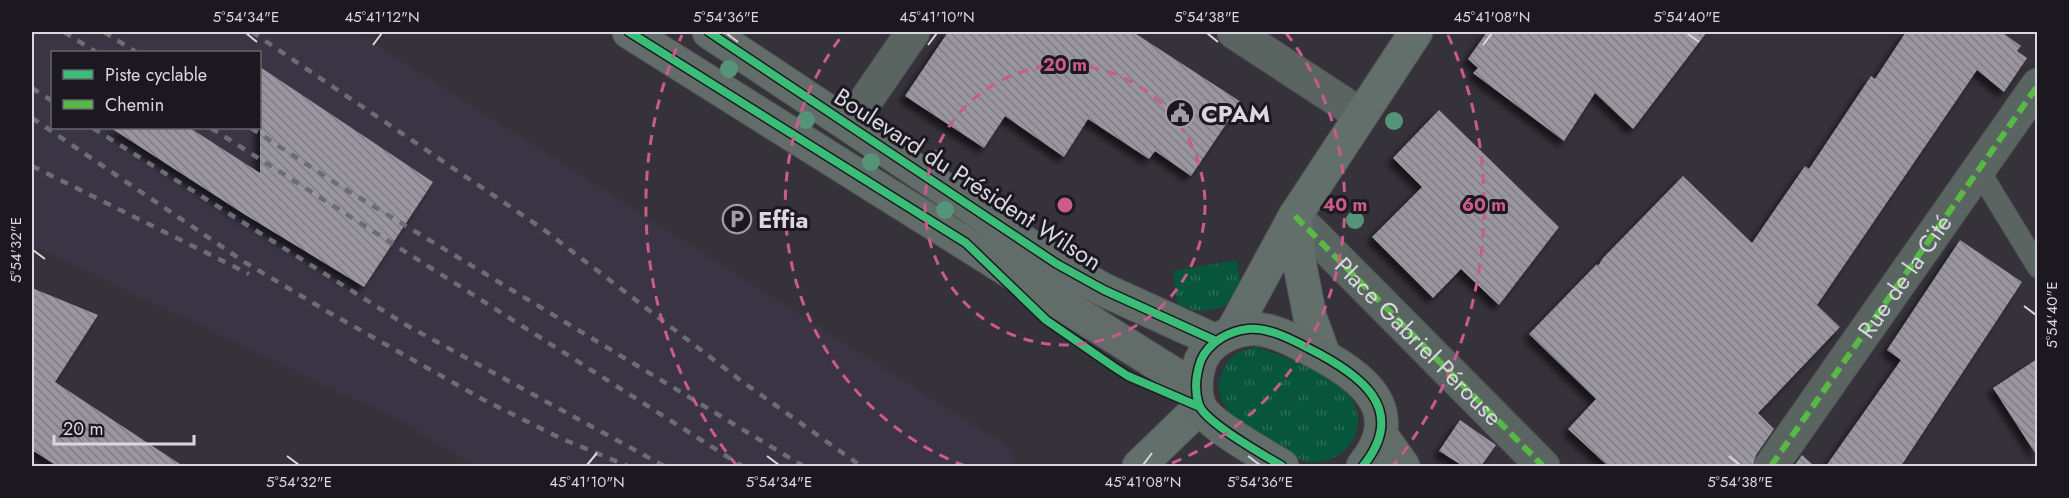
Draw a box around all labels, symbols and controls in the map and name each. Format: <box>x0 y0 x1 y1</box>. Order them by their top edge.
text: 5°54'34"E <box>213 6 279 28</box>
text: 45°41'12"N <box>344 6 420 28</box>
text: 5°54'36"E <box>693 6 759 28</box>
text: 45°41'10"N <box>899 6 975 28</box>
text: 5°54'38"E <box>1174 6 1240 28</box>
text: 45°41'08"N <box>1454 6 1530 28</box>
text: 5°54'40"E <box>1653 6 1721 28</box>
legend <box>51 51 261 129</box>
text: 20 m <box>1043 52 1087 78</box>
text: Piste cyclable <box>105 62 207 88</box>
street label: Boulevard du Président Wilson <box>827 79 1109 279</box>
text: Chemin <box>105 92 164 118</box>
place label: CPAM <box>1201 96 1270 131</box>
public building icon: CPAM <box>1164 97 1196 129</box>
text: 40 m <box>1323 192 1367 218</box>
text: 60 m <box>1462 192 1506 218</box>
centre of rings <box>1055 195 1075 215</box>
place label: Effia <box>758 202 809 237</box>
parking icon: Effia <box>721 203 753 235</box>
street label: Rue de la Cité <box>1848 207 1960 345</box>
text: 5°54'32"E <box>5 217 27 283</box>
street label: Place Gabriel Pérouse <box>1327 249 1511 433</box>
text: 5°54'40"E <box>2041 281 2063 349</box>
scale bar <box>54 408 194 446</box>
text: 20 m <box>63 416 103 442</box>
text: 5°54'32"E <box>266 471 332 493</box>
text: 45°41'10"N <box>549 471 625 493</box>
text: 5°54'34"E <box>746 471 812 493</box>
text: 45°41'08"N <box>1105 471 1181 493</box>
text: 5°54'36"E <box>1227 471 1293 493</box>
text: 5°54'38"E <box>1707 471 1773 493</box>

